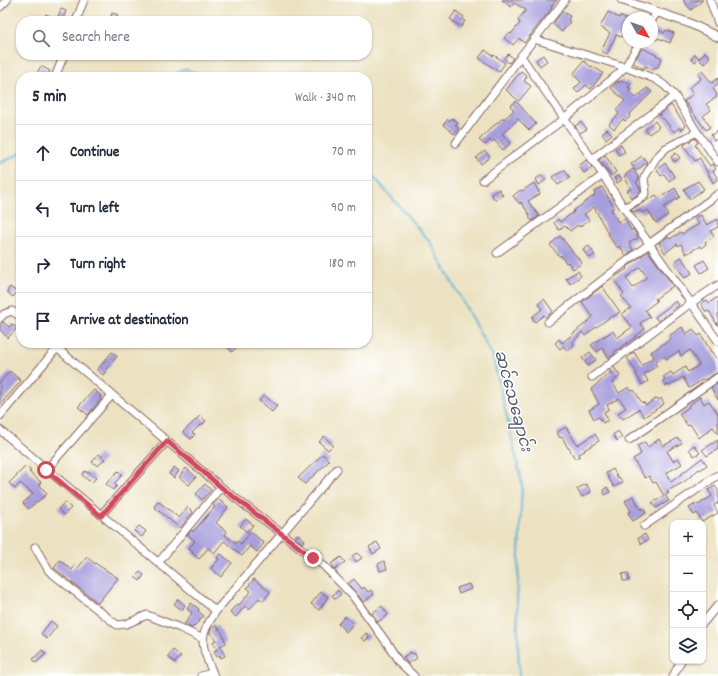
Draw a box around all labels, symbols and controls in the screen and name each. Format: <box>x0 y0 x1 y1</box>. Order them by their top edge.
north arrow <box>622 12 658 48</box>
search box <box>16 16 372 60</box>
icon: search <box>30 27 52 49</box>
text: Search here <box>62 27 130 49</box>
text: 5 min <box>32 86 66 110</box>
text: Walk · 340 m <box>295 89 356 108</box>
icon: ahead <box>32 142 54 164</box>
text: Continue <box>70 142 119 164</box>
text: 70 m <box>332 143 356 162</box>
icon: left <box>32 198 54 220</box>
text: Turn left <box>70 198 119 220</box>
text: 90 m <box>331 199 356 218</box>
icon: right <box>32 254 54 276</box>
text: Turn right <box>70 254 126 276</box>
text: 180 m <box>329 255 356 274</box>
icon: arrive <box>32 310 54 332</box>
text: Arrive at destination <box>70 310 188 332</box>
water label: ဆင်သေချောင်း <box>487 347 539 456</box>
route start <box>37 461 55 479</box>
map controls <box>670 520 706 664</box>
button: + <box>670 520 706 556</box>
route end <box>304 549 322 567</box>
button: − <box>670 556 706 592</box>
button: locate <box>670 592 706 628</box>
button: layers <box>670 628 706 664</box>

